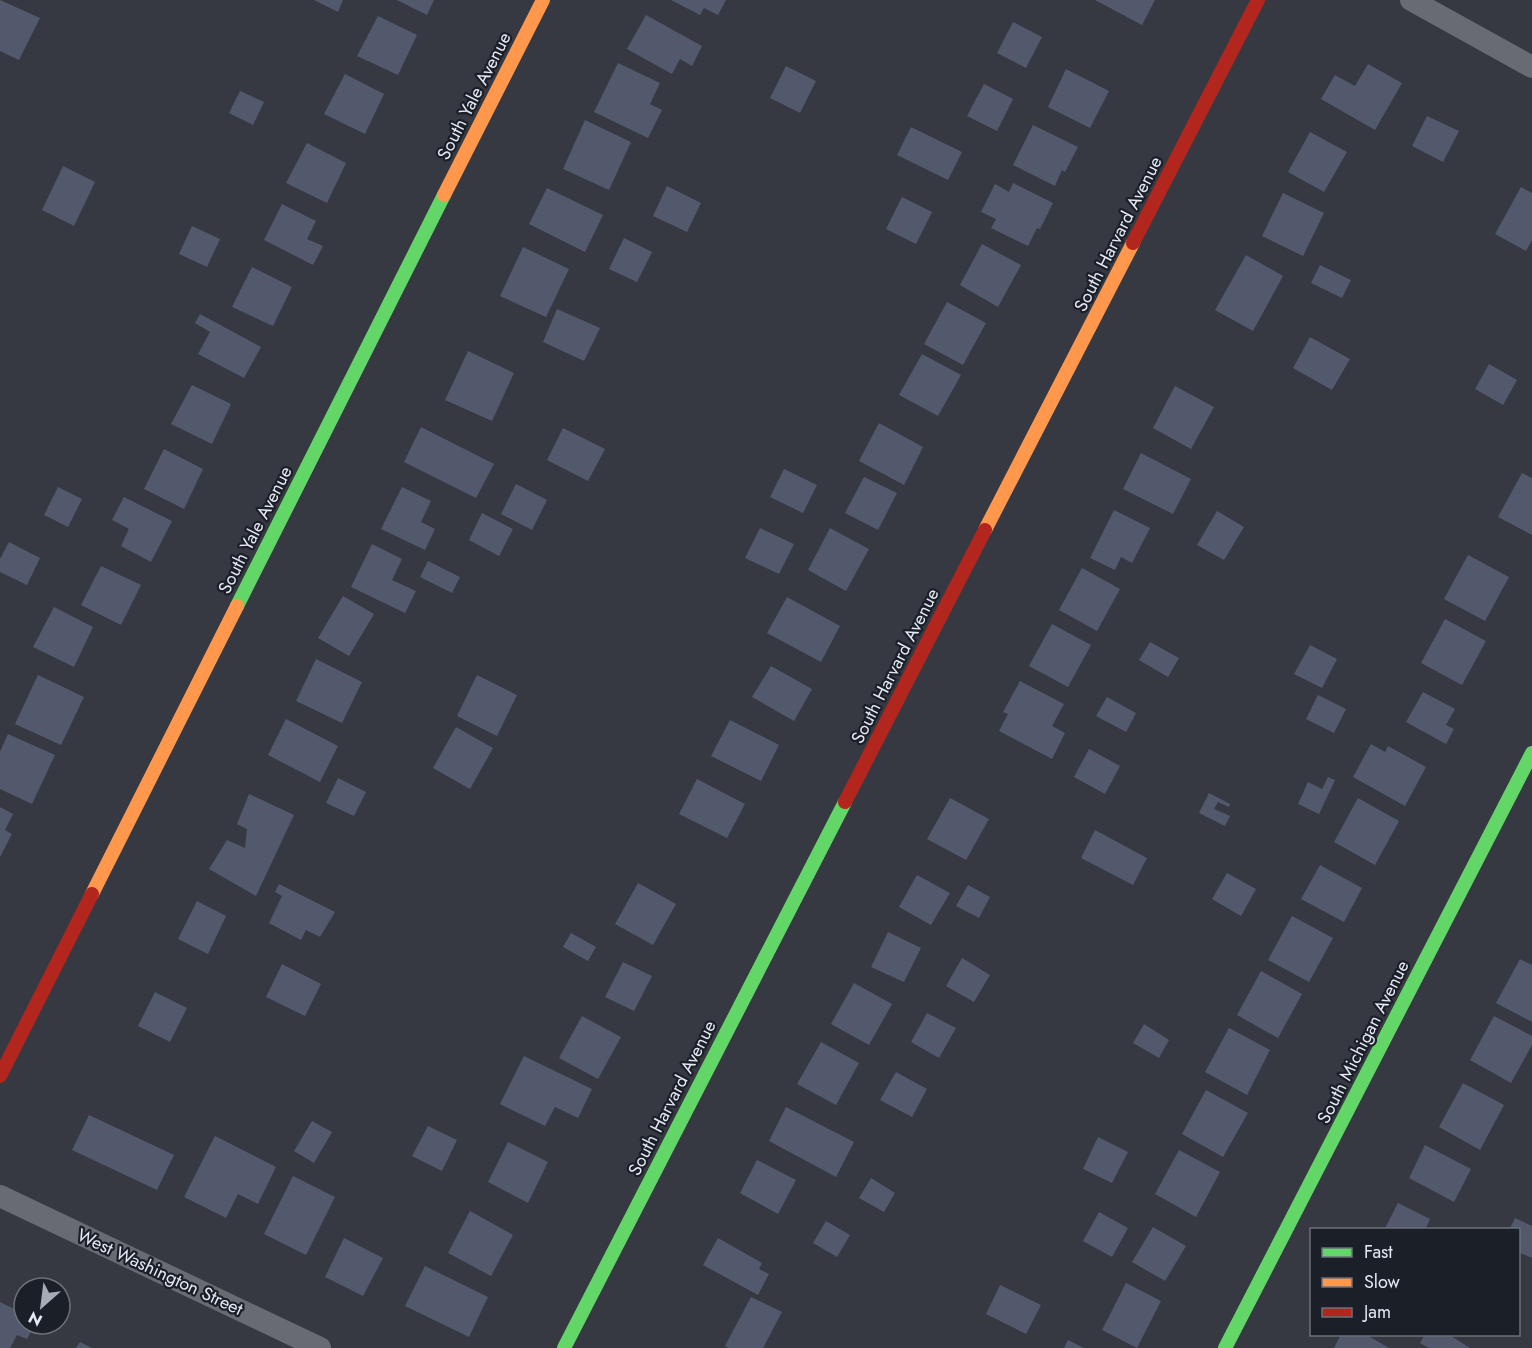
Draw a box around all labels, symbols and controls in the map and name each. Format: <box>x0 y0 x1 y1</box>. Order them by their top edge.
street label: South Yale Avenue <box>431 28 517 164</box>
street label: South Harvard Avenue <box>1068 152 1168 316</box>
street label: South Yale Avenue <box>212 462 298 598</box>
street label: South Harvard Avenue <box>845 584 945 748</box>
street label: South Michigan Avenue <box>1311 956 1415 1128</box>
street label: South Harvard Avenue <box>622 1016 722 1180</box>
street label: West Washington Street <box>73 1222 248 1322</box>
legend <box>1310 1228 1520 1336</box>
text: Fast <box>1364 1239 1393 1265</box>
text: Slow <box>1364 1269 1401 1295</box>
north arrow <box>12 1276 72 1336</box>
text: Jam <box>1362 1299 1391 1325</box>
text: N <box>24 1306 46 1332</box>

